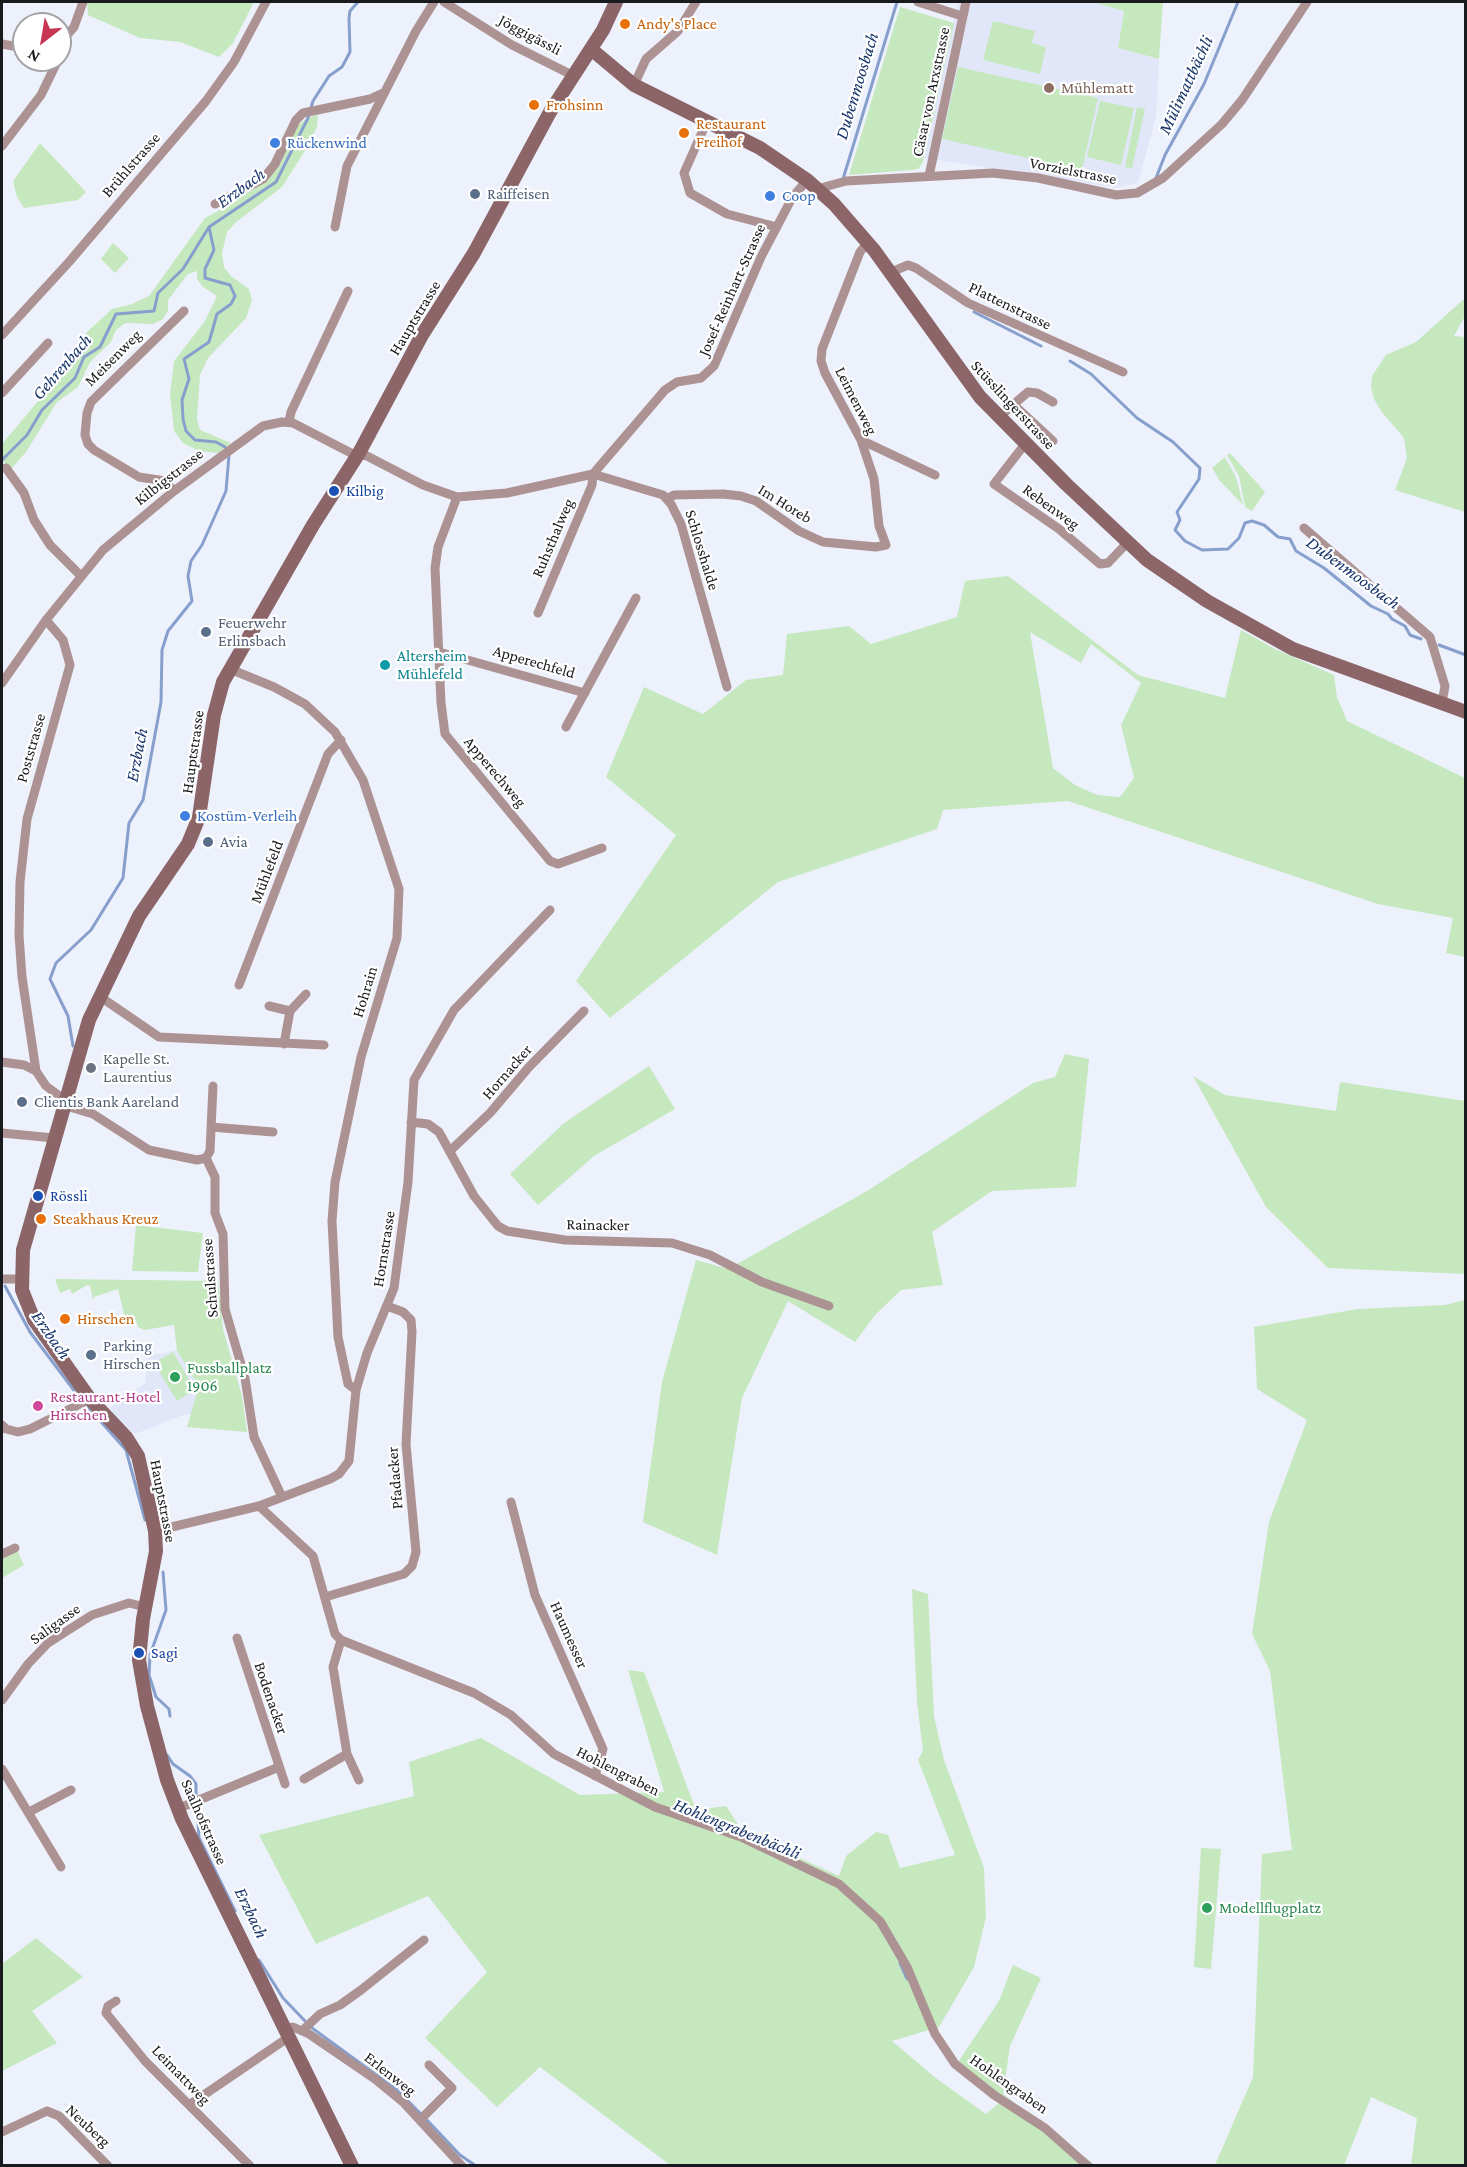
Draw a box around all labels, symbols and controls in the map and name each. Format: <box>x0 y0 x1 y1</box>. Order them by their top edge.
street label: Jöggigässli <box>495 10 565 60</box>
north arrow <box>12 12 72 72</box>
place label: Andy's Place <box>637 14 717 34</box>
marker: Andy's Place <box>618 17 632 31</box>
street label: Cäsar von Arxstrasse <box>908 25 954 159</box>
water label: Dubenmoosbach <box>831 30 883 142</box>
water label: Mülimattbächli <box>1154 32 1218 138</box>
text: N <box>24 46 43 66</box>
place label: Mühlematt <box>1061 78 1133 98</box>
marker: Mühlematt <box>1042 81 1056 95</box>
place label: Frohsinn <box>546 95 603 115</box>
marker: Frohsinn <box>527 98 541 112</box>
place label: Restaurant Freihof <box>696 114 766 152</box>
marker: Restaurant Freihof <box>677 126 691 140</box>
street label: Brühlstrasse <box>98 129 164 201</box>
place label: Rückenwind <box>287 133 367 153</box>
marker: Rückenwind <box>268 136 282 150</box>
street label: Vorzielstrasse <box>1028 153 1118 189</box>
water label: Erzbach <box>213 163 269 213</box>
place label: Raiffeisen <box>487 184 550 204</box>
place label: Coop <box>782 186 816 206</box>
marker: Raiffeisen <box>468 187 482 201</box>
marker: Coop <box>763 189 777 203</box>
street label: Josef-Reinhart-Strasse <box>694 221 770 359</box>
street label: Hauptstrasse <box>385 277 445 359</box>
street label: Plattenstrasse <box>965 278 1055 334</box>
street label: Meisenweg <box>80 325 146 391</box>
water label: Gehrenbach <box>28 330 96 404</box>
street label: Stüsslingerstrasse <box>967 356 1059 454</box>
street label: Leimenweg <box>831 364 881 438</box>
street label: Kilbigstrasse <box>131 444 207 510</box>
street label: Im Horeb <box>755 480 815 528</box>
street label: Rebenweg <box>1019 480 1083 534</box>
place label: Kilbig <box>346 481 384 501</box>
marker: Kilbig <box>327 484 341 498</box>
street label: Ruhsthalweg <box>528 496 578 580</box>
street label: Schlosshalde <box>681 508 723 592</box>
water label: Dubenmoosbach <box>1302 532 1404 614</box>
place label: Feuerwehr Erlinsbach <box>218 613 287 651</box>
marker: Feuerwehr Erlinsbach <box>199 625 213 639</box>
street label: Apperechfeld <box>491 641 577 683</box>
place label: Altersheim Mühlefeld <box>397 646 467 684</box>
marker: Altersheim Mühlefeld <box>378 658 392 672</box>
street label: Hauptstrasse <box>178 709 208 795</box>
street label: Poststrasse <box>12 711 50 785</box>
water label: Erzbach <box>121 726 153 784</box>
street label: Apperechweg <box>460 733 530 811</box>
place label: Kostüm-Verleih <box>197 806 297 826</box>
marker: Kostüm-Verleih <box>178 809 192 823</box>
place label: Avia <box>220 832 248 852</box>
marker: Avia <box>201 835 215 849</box>
street label: Mühlefeld <box>246 838 288 906</box>
street label: Hohrain <box>348 964 382 1020</box>
street label: Hornacker <box>478 1040 536 1104</box>
place label: Kapelle St. Laurentius <box>103 1049 172 1087</box>
marker: Kapelle St. Laurentius <box>84 1061 98 1075</box>
place label: Clientis Bank Aareland <box>34 1092 179 1112</box>
marker: Clientis Bank Aareland <box>15 1095 29 1109</box>
place label: Rössli <box>50 1186 88 1206</box>
marker: Rössli <box>31 1189 45 1203</box>
place label: Steakhaus Kreuz <box>53 1209 158 1229</box>
street label: Hornstrasse <box>369 1210 399 1288</box>
marker: Steakhaus Kreuz <box>34 1212 48 1226</box>
street label: Rainacker <box>566 1215 630 1235</box>
street label: Schulstrasse <box>198 1238 222 1318</box>
water label: Erzbach <box>27 1307 75 1363</box>
place label: Hirschen <box>77 1309 134 1329</box>
marker: Hirschen <box>58 1312 72 1326</box>
place label: Parking Hirschen <box>103 1336 160 1374</box>
marker: Parking Hirschen <box>84 1348 98 1362</box>
place label: Fussballplatz 1906 <box>187 1358 272 1396</box>
marker: Fussballplatz 1906 <box>168 1370 182 1384</box>
place label: Restaurant-Hotel Hirschen <box>50 1387 160 1425</box>
marker: Restaurant-Hotel Hirschen <box>31 1399 45 1413</box>
street label: Pfadacker <box>383 1446 407 1510</box>
street label: Hauptstrasse <box>146 1458 180 1544</box>
street label: Haumesser <box>546 1598 592 1672</box>
street label: Saligasse <box>26 1599 84 1649</box>
place label: Sagi <box>151 1643 178 1663</box>
marker: Sagi <box>132 1646 146 1660</box>
street label: Bodenacker <box>250 1659 292 1737</box>
street label: Hohlengraben <box>573 1742 663 1800</box>
street label: Saalhofstrasse <box>177 1776 231 1868</box>
water label: Hohlengrabenbächli <box>670 1794 804 1864</box>
water label: Erzbach <box>229 1884 273 1942</box>
place label: Modellflugplatz <box>1219 1898 1321 1918</box>
marker: Modellflugplatz <box>1200 1901 1214 1915</box>
street label: Leimattweg <box>148 2041 214 2109</box>
street label: Erlenweg <box>360 2048 420 2100</box>
street label: Hohlengraben <box>966 2050 1052 2118</box>
street label: Neuberg <box>62 2100 114 2152</box>

